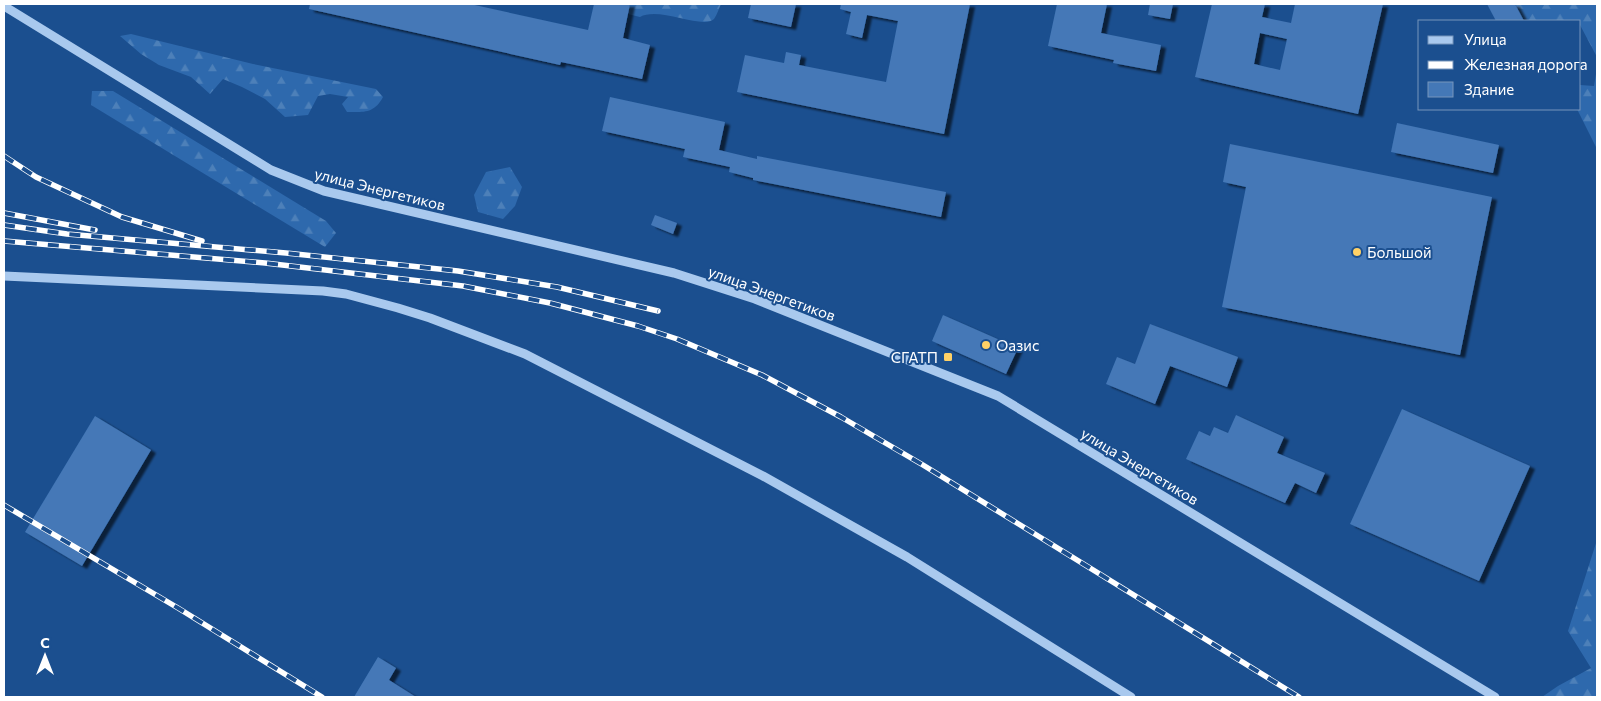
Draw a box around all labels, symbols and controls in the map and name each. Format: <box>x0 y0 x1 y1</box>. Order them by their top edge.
legend <box>1418 20 1581 110</box>
text: Улица <box>1464 30 1506 48</box>
text: Железная дорога <box>1464 55 1588 73</box>
text: Здание <box>1464 80 1514 98</box>
street label: улица Энергетиков <box>313 164 447 214</box>
place label: Большой <box>1367 243 1432 261</box>
marker: Большой <box>1351 246 1363 258</box>
street label: улица Энергетиков <box>706 262 838 324</box>
place label: Оазис <box>996 336 1039 354</box>
marker: Оазис <box>980 339 992 351</box>
place label: СГАТП <box>891 348 938 366</box>
marker: СГАТП <box>942 351 954 363</box>
street label: улица Энергетиков <box>1078 424 1202 508</box>
north arrow <box>20 631 70 681</box>
text: С <box>40 634 50 651</box>

